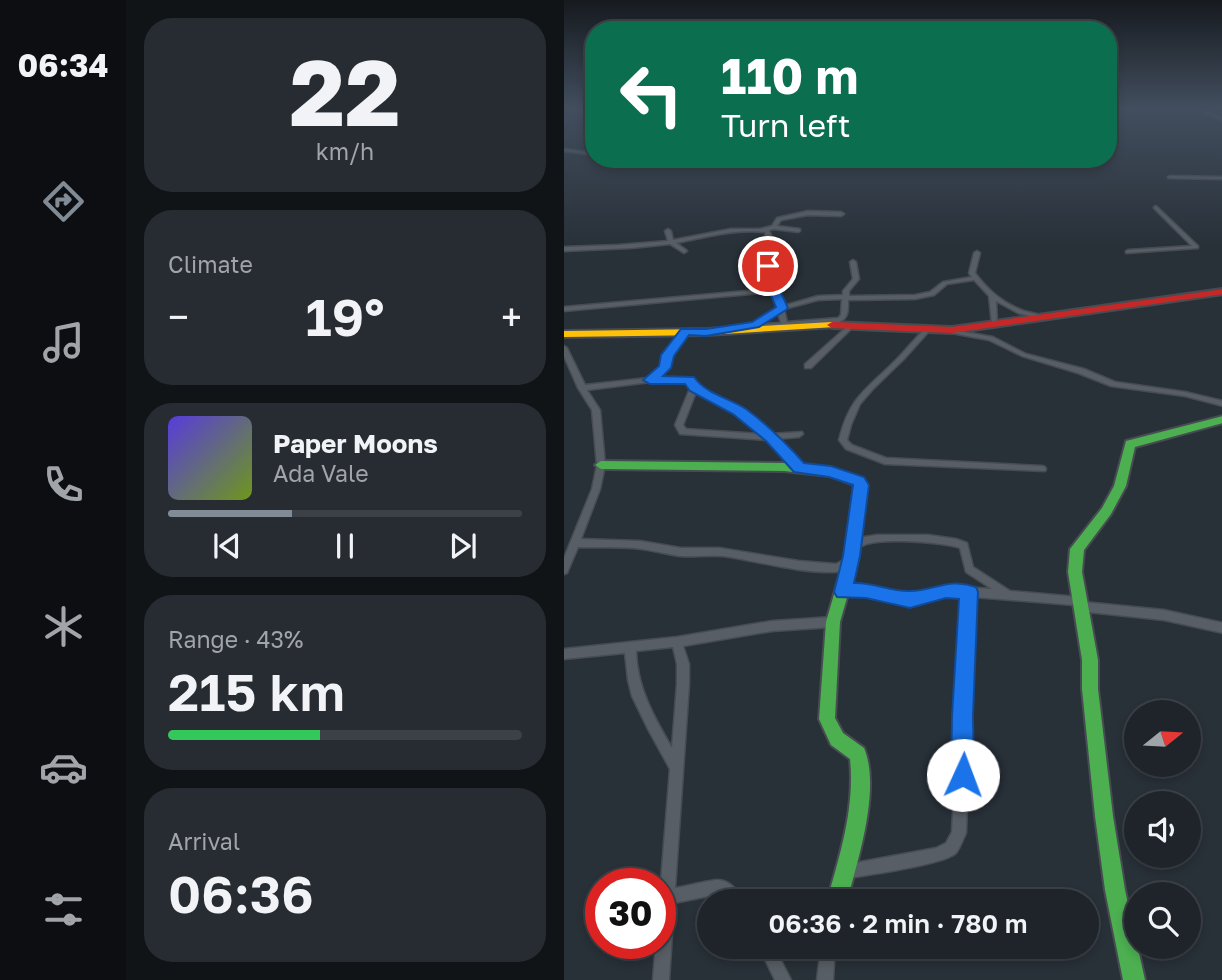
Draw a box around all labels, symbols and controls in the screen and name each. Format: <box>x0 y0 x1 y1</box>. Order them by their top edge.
text: 22 <box>289 37 401 146</box>
text: 06:34 <box>18 46 108 84</box>
text: 110 m <box>721 46 858 105</box>
icon: left <box>606 49 697 140</box>
text: Turn left <box>721 106 850 144</box>
text: km/h <box>316 137 374 165</box>
icon: directions <box>39 177 88 226</box>
pin <box>738 236 798 296</box>
icon: arrive <box>749 247 787 285</box>
text: Climate <box>168 250 253 278</box>
text: 19° <box>306 285 384 347</box>
text: − <box>168 294 189 339</box>
text: + <box>501 294 522 339</box>
icon: music <box>39 318 88 367</box>
text: Paper Moons <box>273 428 438 459</box>
text: Ada Vale <box>273 459 369 487</box>
icon: phone <box>39 460 88 509</box>
icon: previous <box>208 527 246 565</box>
icon: pause <box>326 527 364 565</box>
icon: next <box>444 527 482 565</box>
icon: climate <box>39 602 88 651</box>
text: Range · 43% <box>168 625 303 653</box>
text: 215 km <box>168 660 345 722</box>
north arrow <box>1124 700 1201 777</box>
map controls <box>1124 700 1201 959</box>
position arrow <box>926 738 1000 812</box>
icon: car <box>39 743 88 792</box>
button: sound <box>1124 791 1201 868</box>
text: Arrival <box>168 827 240 855</box>
text: 06:36 <box>168 862 314 924</box>
speed limit sign: 30 <box>585 868 676 959</box>
button: search <box>1124 882 1201 959</box>
icon: filters <box>39 885 88 934</box>
text: 06:36 · 2 min · 780 m <box>769 908 1027 939</box>

